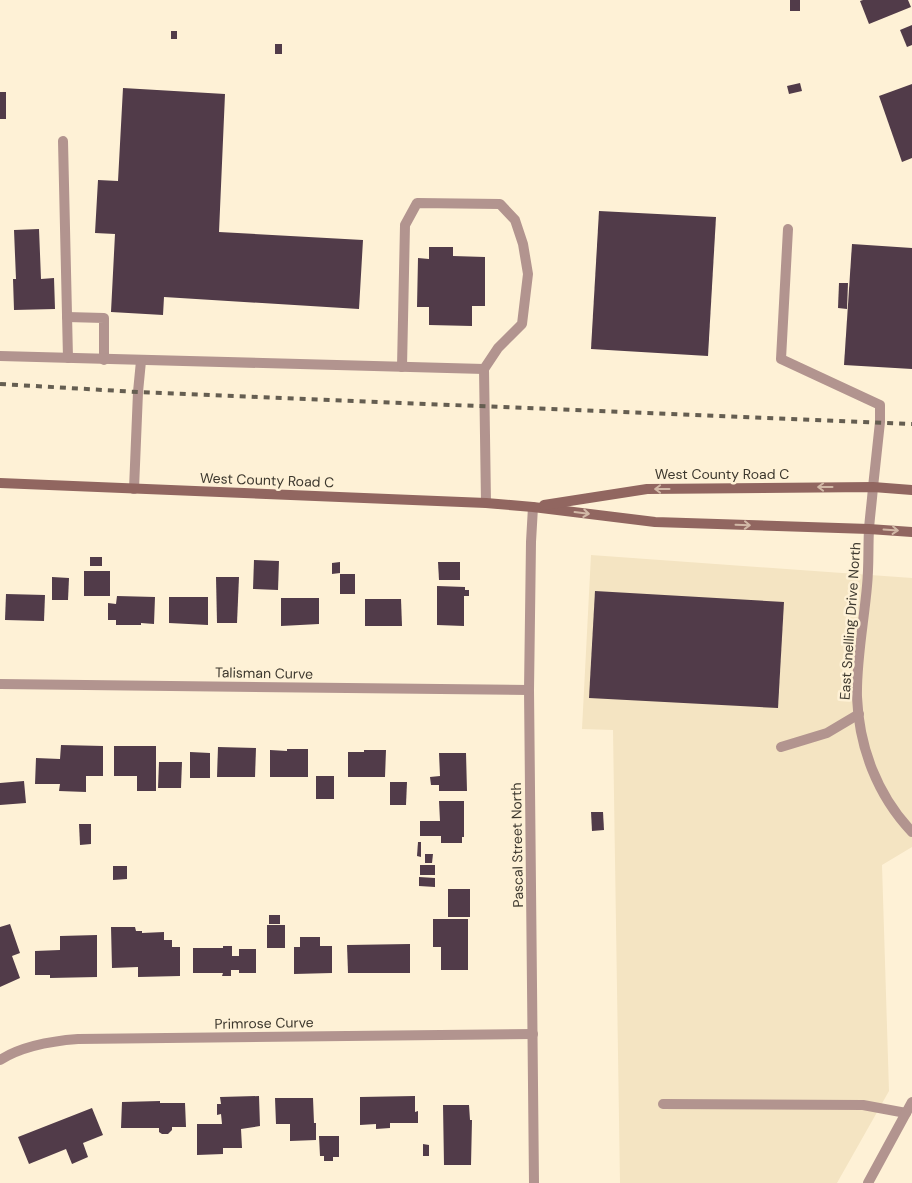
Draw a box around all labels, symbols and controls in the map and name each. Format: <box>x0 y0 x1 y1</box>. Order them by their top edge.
street label: West County Road C <box>655 465 789 483</box>
street label: West County Road C <box>199 469 335 491</box>
one-way arrow <box>817 482 833 492</box>
one-way arrow <box>654 484 670 494</box>
one-way arrow <box>573 508 589 518</box>
one-way arrow <box>735 520 751 530</box>
one-way arrow <box>882 525 898 535</box>
street label: East Snelling Drive North <box>836 541 864 701</box>
street label: Talisman Curve <box>215 663 313 683</box>
street label: Pascal Street North <box>507 782 527 908</box>
street label: Primrose Curve <box>214 1013 314 1033</box>

